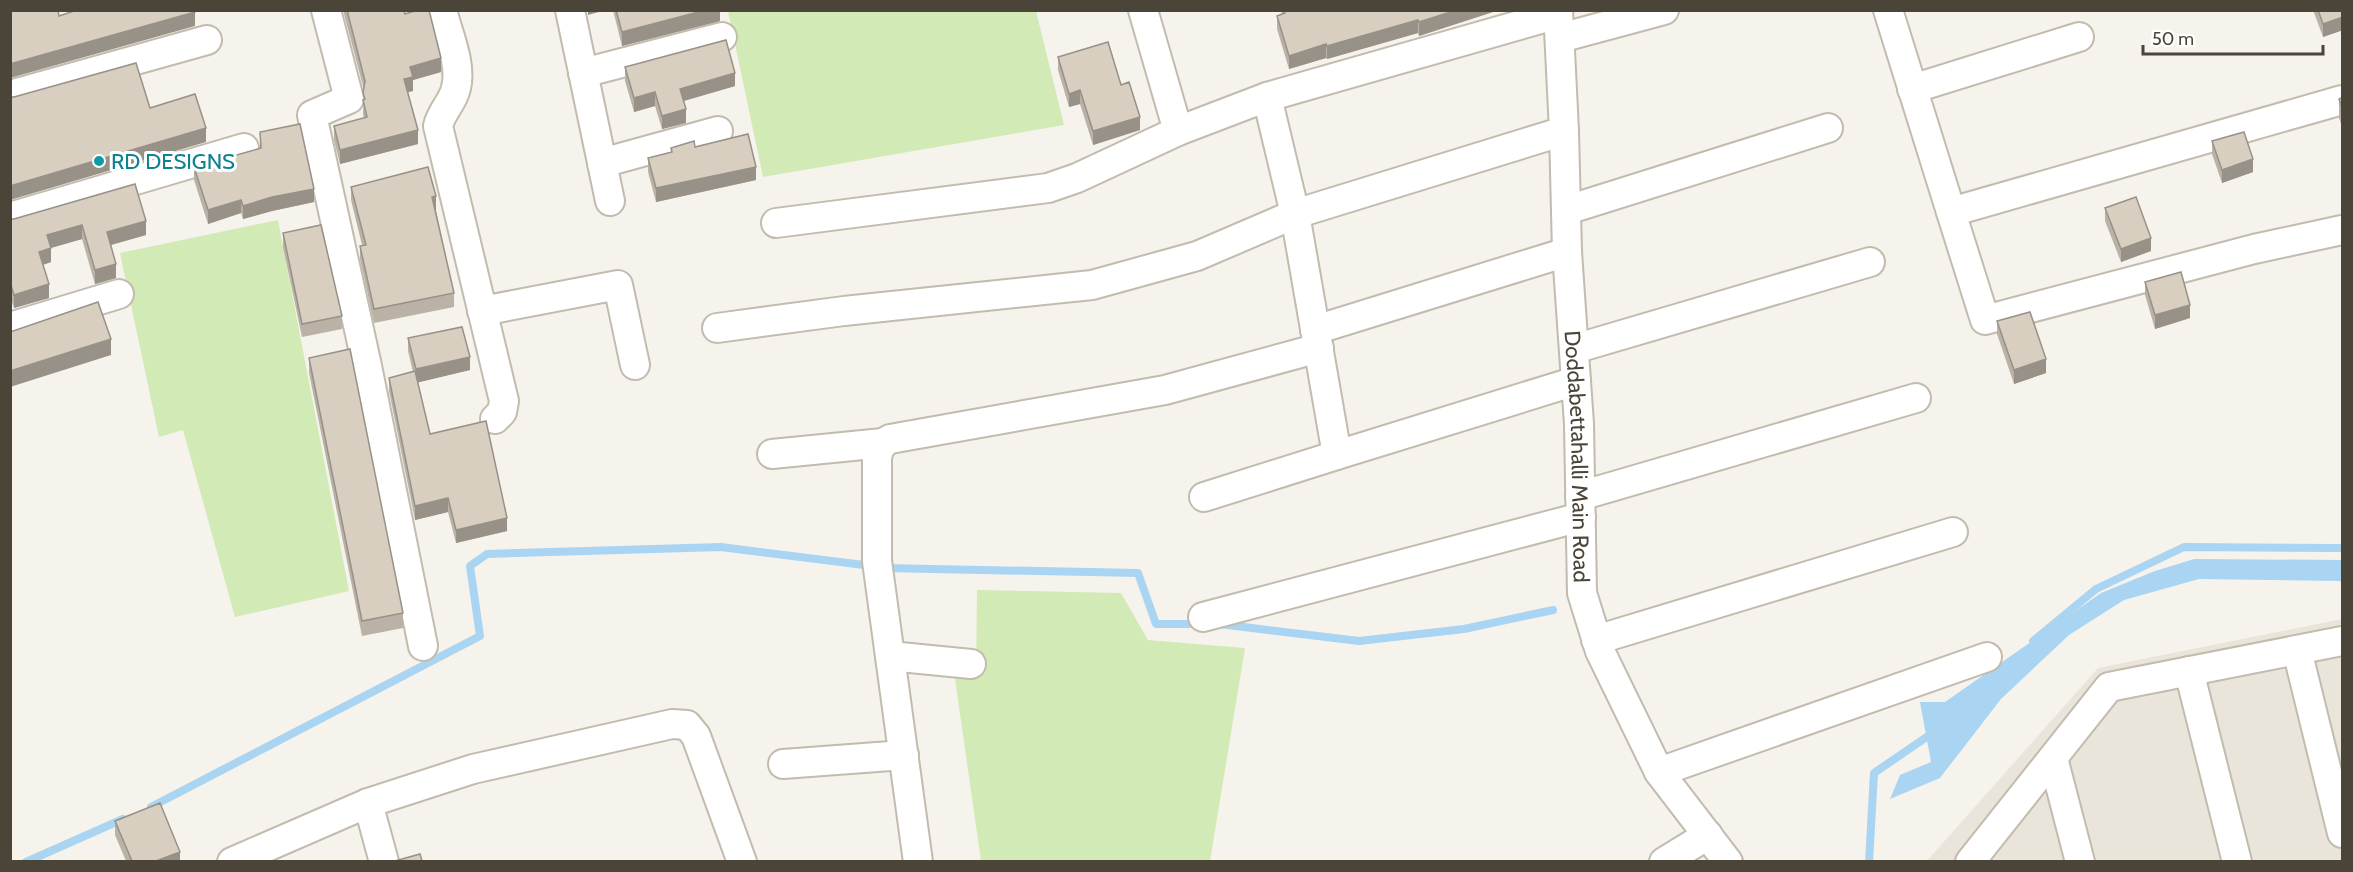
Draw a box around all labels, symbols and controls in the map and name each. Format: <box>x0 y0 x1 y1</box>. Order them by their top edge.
scale bar <box>2143 18 2323 56</box>
text: 50 m <box>2152 28 2194 50</box>
place label: RD DESIGNS <box>111 148 235 175</box>
marker: RD DESIGNS <box>92 154 106 168</box>
street label: Doddabettahalli Main Road <box>1559 330 1595 583</box>

